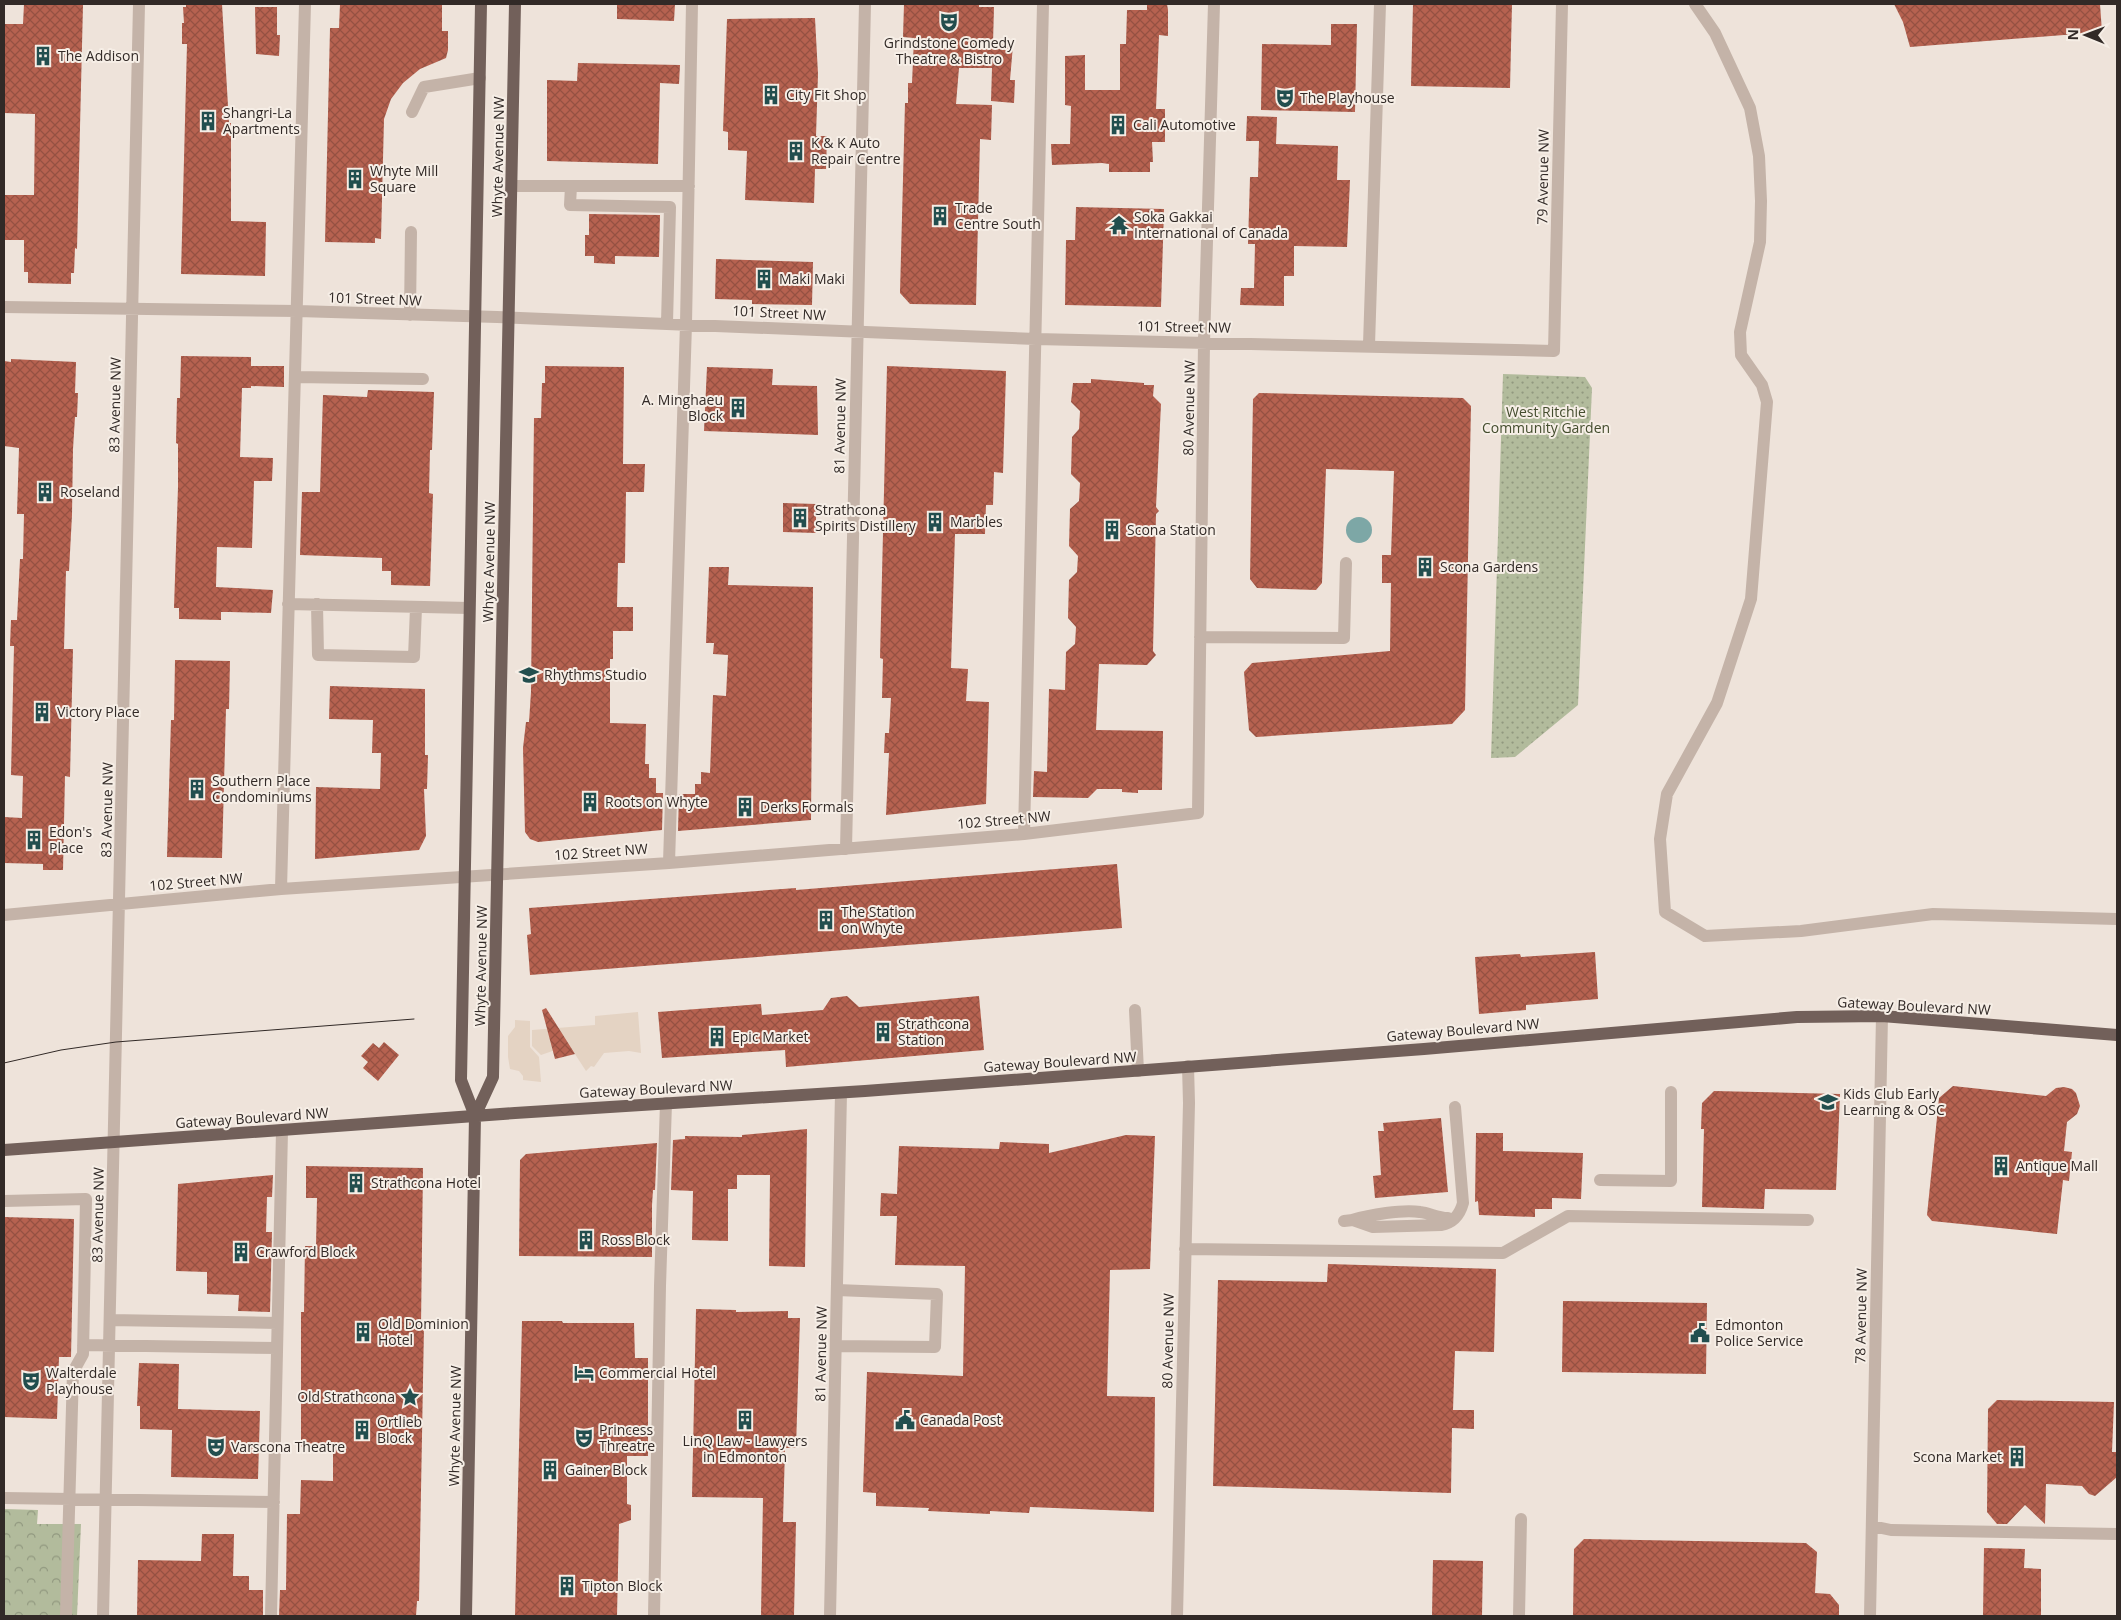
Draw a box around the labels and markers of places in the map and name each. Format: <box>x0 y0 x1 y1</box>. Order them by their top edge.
theatre icon: Grindstone Comedy Theatre & Bistro <box>938 11 960 33</box>
place label: Grindstone Comedy Theatre & Bistro <box>884 33 1015 68</box>
building icon: The Addison <box>32 45 54 67</box>
place label: The Addison <box>58 46 139 65</box>
building icon: City Fit Shop <box>760 84 782 106</box>
place label: City Fit Shop <box>786 85 867 104</box>
theatre icon: The Playhouse <box>1274 87 1296 109</box>
place label: The Playhouse <box>1300 88 1395 107</box>
place label: Shangri-La Apartments <box>223 103 300 138</box>
building icon: Shangri-La Apartments <box>197 110 219 132</box>
building icon: Cali Automotive <box>1107 114 1129 136</box>
place label: Cali Automotive <box>1133 115 1236 134</box>
place label: K & K Auto Repair Centre <box>811 133 901 168</box>
building icon: K & K Auto Repair Centre <box>785 140 807 162</box>
place label: Whyte Mill Square <box>370 161 438 196</box>
building icon: Whyte Mill Square <box>344 168 366 190</box>
place label: Trade Centre South <box>955 198 1041 233</box>
building icon: Trade Centre South <box>929 205 951 227</box>
place label: Soka Gakkai International of Canada <box>1134 207 1288 242</box>
temple icon: Soka Gakkai International of Canada <box>1108 214 1130 236</box>
building icon: Maki Maki <box>753 268 775 290</box>
place label: Maki Maki <box>779 269 845 288</box>
place label: A. Minghaeu Block <box>642 390 724 425</box>
building icon: A. Minghaeu Block <box>727 397 749 419</box>
building icon: Roseland <box>34 481 56 503</box>
place label: Roseland <box>60 482 120 501</box>
place label: Strathcona Spirits Distillery <box>815 500 917 535</box>
building icon: Strathcona Spirits Distillery <box>789 507 811 529</box>
building icon: Marbles <box>924 511 946 533</box>
place label: Marbles <box>950 512 1003 531</box>
building icon: Scona Station <box>1101 519 1123 541</box>
place label: Scona Station <box>1127 520 1216 539</box>
building icon: Scona Gardens <box>1414 556 1436 578</box>
place label: Scona Gardens <box>1440 557 1538 576</box>
school or university icon: Rhythms Studio <box>518 664 540 686</box>
place label: Rhythms Studio <box>544 665 647 684</box>
building icon: Victory Place <box>31 701 53 723</box>
place label: Victory Place <box>57 702 140 721</box>
place label: Southern Place Condominiums <box>212 771 312 806</box>
building icon: Southern Place Condominiums <box>186 778 208 800</box>
building icon: Roots on Whyte <box>579 791 601 813</box>
place label: Roots on Whyte <box>605 792 708 811</box>
building icon: Derks Formals <box>734 796 756 818</box>
place label: Derks Formals <box>760 797 854 816</box>
place label: Edon's Place <box>49 822 92 857</box>
building icon: Edon's Place <box>23 829 45 851</box>
place label: The Station on Whyte <box>841 902 915 937</box>
building icon: The Station on Whyte <box>815 909 837 931</box>
place label: Strathcona Station <box>898 1014 969 1049</box>
building icon: Strathcona Station <box>872 1021 894 1043</box>
building icon: Epic Market <box>706 1026 728 1048</box>
place label: Epic Market <box>732 1027 809 1046</box>
place label: Kids Club Early Learning & OSC <box>1843 1084 1945 1119</box>
school or university icon: Kids Club Early Learning & OSC <box>1817 1091 1839 1113</box>
building icon: Antique Mall <box>1990 1155 2012 1177</box>
place label: Antique Mall <box>2016 1156 2098 1175</box>
building icon: Strathcona Hotel <box>345 1172 367 1194</box>
place label: Strathcona Hotel <box>371 1173 481 1192</box>
building icon: Ross Block <box>575 1229 597 1251</box>
place label: Ross Block <box>601 1230 671 1249</box>
building icon: Crawford Block <box>230 1241 252 1263</box>
place label: Crawford Block <box>256 1242 356 1261</box>
place label: Old Dominion Hotel <box>378 1314 469 1349</box>
place label: Edmonton Police Service <box>1715 1315 1804 1350</box>
building icon: Old Dominion Hotel <box>352 1321 374 1343</box>
public building icon: Edmonton Police Service <box>1689 1322 1711 1344</box>
hotel icon: Commercial Hotel <box>573 1362 595 1384</box>
place label: Walterdale Playhouse <box>46 1363 117 1398</box>
place label: Commercial Hotel <box>599 1363 716 1382</box>
theatre icon: Walterdale Playhouse <box>20 1370 42 1392</box>
place icon: Old Strathcona <box>399 1386 421 1408</box>
place label: Old Strathcona <box>297 1387 395 1406</box>
building icon: LinQ Law - Lawyers in Edmonton <box>734 1409 756 1431</box>
public building icon: Canada Post <box>894 1409 916 1431</box>
place label: Canada Post <box>920 1410 1001 1429</box>
place label: Ortlieb Block <box>377 1412 422 1447</box>
building icon: Ortlieb Block <box>351 1419 373 1441</box>
place label: Princess Threatre <box>599 1420 655 1455</box>
theatre icon: Princess Threatre <box>573 1427 595 1449</box>
place label: LinQ Law - Lawyers in Edmonton <box>683 1431 808 1466</box>
theatre icon: Varscona Theatre <box>205 1436 227 1458</box>
place label: Varscona Theatre <box>231 1437 345 1456</box>
building icon: Scona Market <box>2006 1446 2028 1468</box>
place label: Scona Market <box>1913 1447 2002 1466</box>
building icon: Gainer Block <box>539 1459 561 1481</box>
place label: Gainer Block <box>565 1460 648 1479</box>
building icon: Tipton Block <box>556 1575 578 1597</box>
place label: Tipton Block <box>582 1576 663 1595</box>

